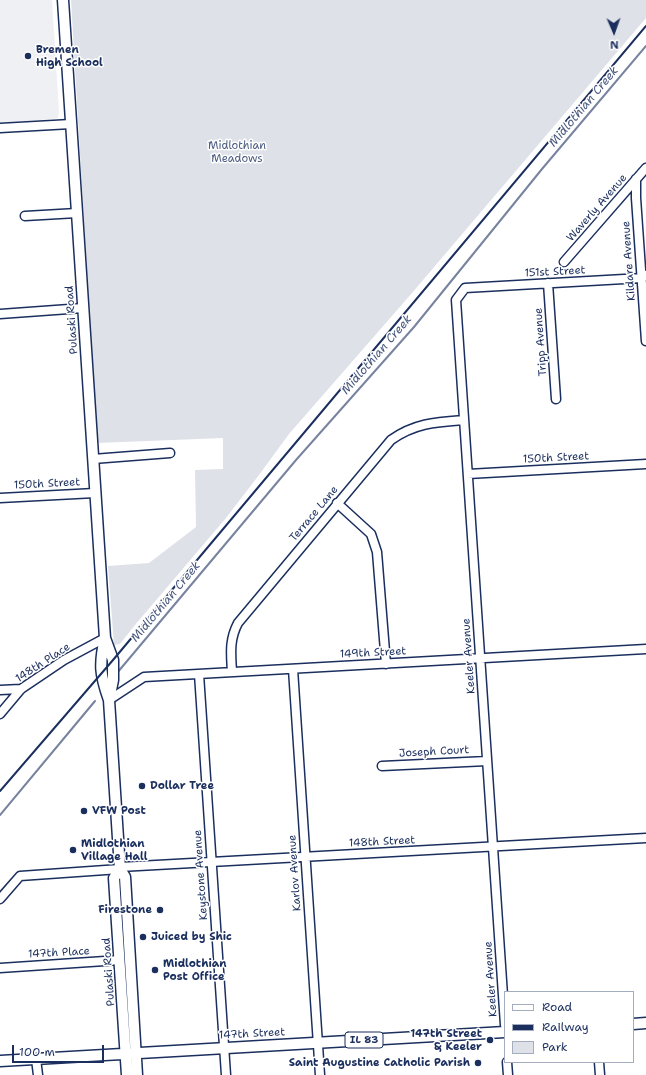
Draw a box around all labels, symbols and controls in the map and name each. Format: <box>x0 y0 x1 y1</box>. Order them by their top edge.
north arrow <box>594 12 634 52</box>
text: N <box>610 37 619 52</box>
place label: Bremen High School <box>36 43 103 69</box>
marker: Bremen High School <box>23 51 33 61</box>
water label: Midlothian Creek <box>546 64 622 150</box>
park label: Midlothian Meadows <box>208 139 266 165</box>
street label: Waverly Avenue <box>564 172 630 244</box>
street label: Kildare Avenue <box>620 221 638 301</box>
street label: 151st Street <box>524 264 586 280</box>
street label: Pulaski Road <box>63 285 81 355</box>
street label: Tripp Avenue <box>532 307 550 377</box>
water label: Midlothian Creek <box>339 312 415 398</box>
street label: 150th Street <box>523 450 589 466</box>
street label: 150th Street <box>14 476 80 492</box>
street label: Terrace Lane <box>287 483 341 545</box>
water label: Midlothian Creek <box>128 559 204 645</box>
street label: Keeler Avenue <box>460 618 478 694</box>
street label: 148th Place <box>13 640 73 686</box>
street label: 149th Street <box>339 645 407 661</box>
street label: Joseph Court <box>399 744 469 760</box>
place label: Dollar Tree <box>150 779 214 793</box>
marker: Dollar Tree <box>137 781 147 791</box>
place label: VFW Post <box>92 804 146 818</box>
marker: VFW Post <box>79 806 89 816</box>
street label: Keystone Avenue <box>191 829 211 921</box>
street label: Karlov Avenue <box>286 834 304 912</box>
street label: 148th Street <box>348 834 416 850</box>
place label: Midlothian Village Hall <box>81 837 147 863</box>
marker: Midlothian Village Hall <box>68 845 78 855</box>
place label: Firestone <box>98 903 152 917</box>
marker: Firestone <box>155 905 165 915</box>
place label: Juiced by Shic <box>151 930 232 944</box>
marker: Juiced by Shic <box>138 932 148 942</box>
street label: Pulaski Road <box>100 937 118 1007</box>
street label: Keeler Avenue <box>482 941 500 1017</box>
street label: 147th Place <box>28 945 90 961</box>
place label: Midlothian Post Office <box>163 957 227 983</box>
marker: Midlothian Post Office <box>150 965 160 975</box>
legend <box>504 991 634 1063</box>
text: Road <box>542 999 572 1015</box>
text: Railway <box>542 1019 589 1035</box>
street label: 147th Street <box>219 1026 285 1042</box>
place label: 147th Street & Keeler <box>410 1027 482 1053</box>
road number: IL 83 <box>345 1032 383 1048</box>
marker: 147th Street & Keeler <box>485 1035 495 1045</box>
scale bar <box>14 1037 106 1063</box>
text: Park <box>542 1039 568 1055</box>
text: 100 m <box>19 1044 55 1060</box>
place label: Saint Augustine Catholic Parish <box>289 1056 470 1070</box>
marker: Saint Augustine Catholic Parish <box>473 1058 483 1068</box>

